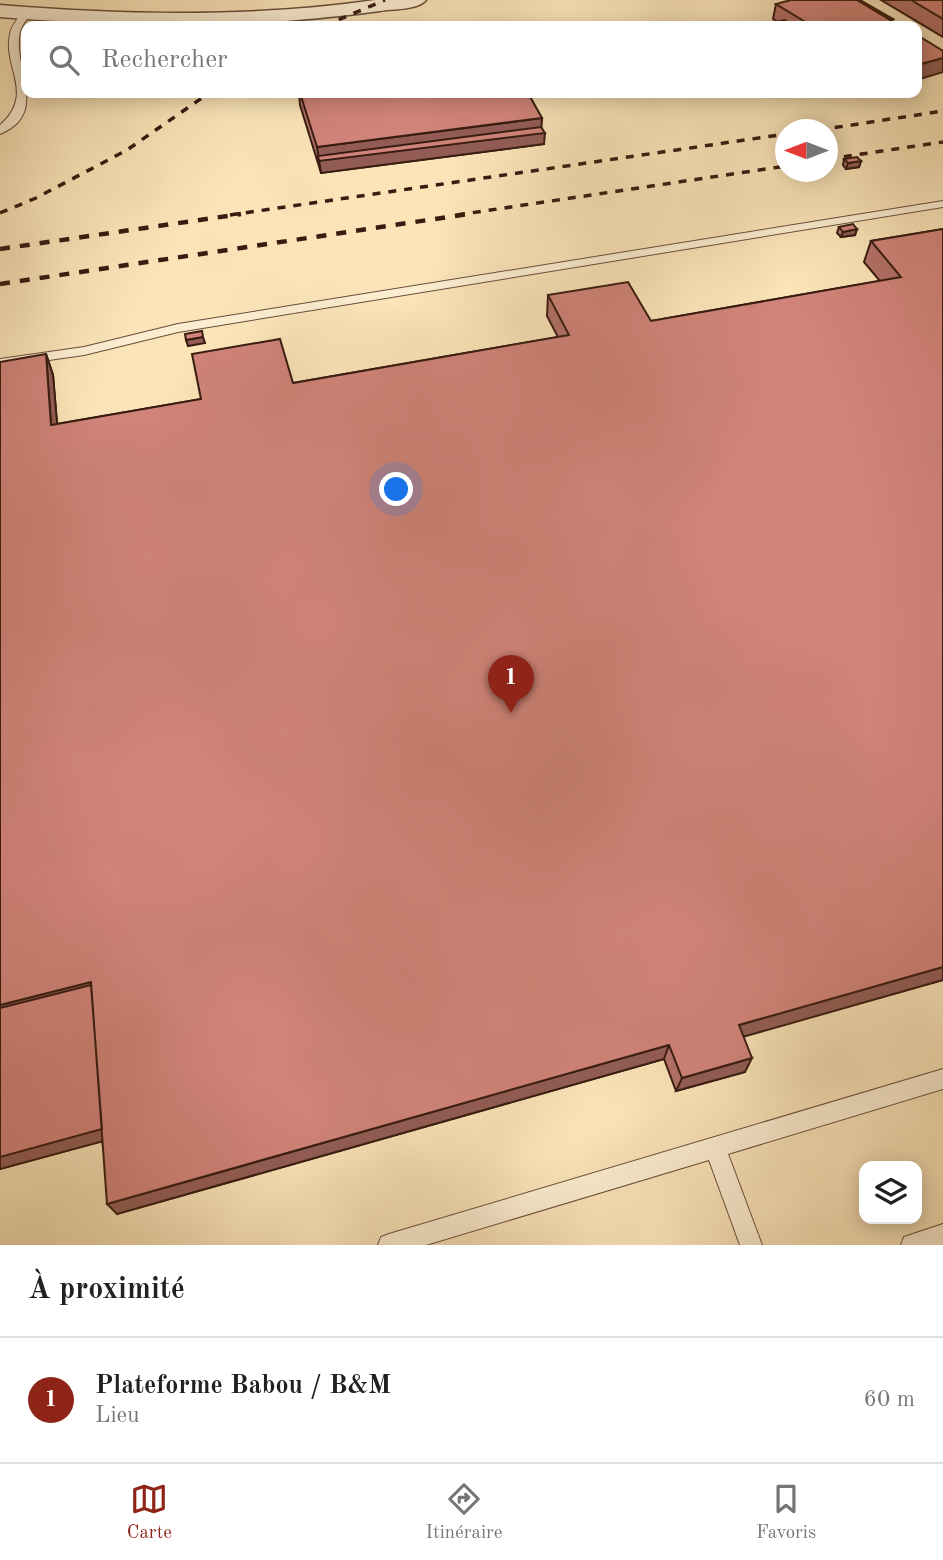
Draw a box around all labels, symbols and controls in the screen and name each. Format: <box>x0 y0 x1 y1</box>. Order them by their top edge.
search box <box>21 21 922 98</box>
icon: search <box>45 41 83 79</box>
text: Rechercher <box>101 47 228 73</box>
north arrow <box>775 119 838 182</box>
your location <box>379 472 413 506</box>
pin: 1 <box>488 655 534 713</box>
map controls <box>859 1161 922 1224</box>
button: layers <box>859 1161 922 1224</box>
text: À proximité <box>28 1275 185 1305</box>
text: Plateforme Babou / B&M <box>95 1373 391 1399</box>
text: 1 <box>44 1388 58 1411</box>
text: 60 m <box>864 1388 915 1411</box>
text: Lieu <box>95 1404 139 1427</box>
tab: Carte <box>127 1480 172 1545</box>
tab: Itinéraire <box>426 1480 503 1545</box>
tab: Favoris <box>756 1480 816 1545</box>

